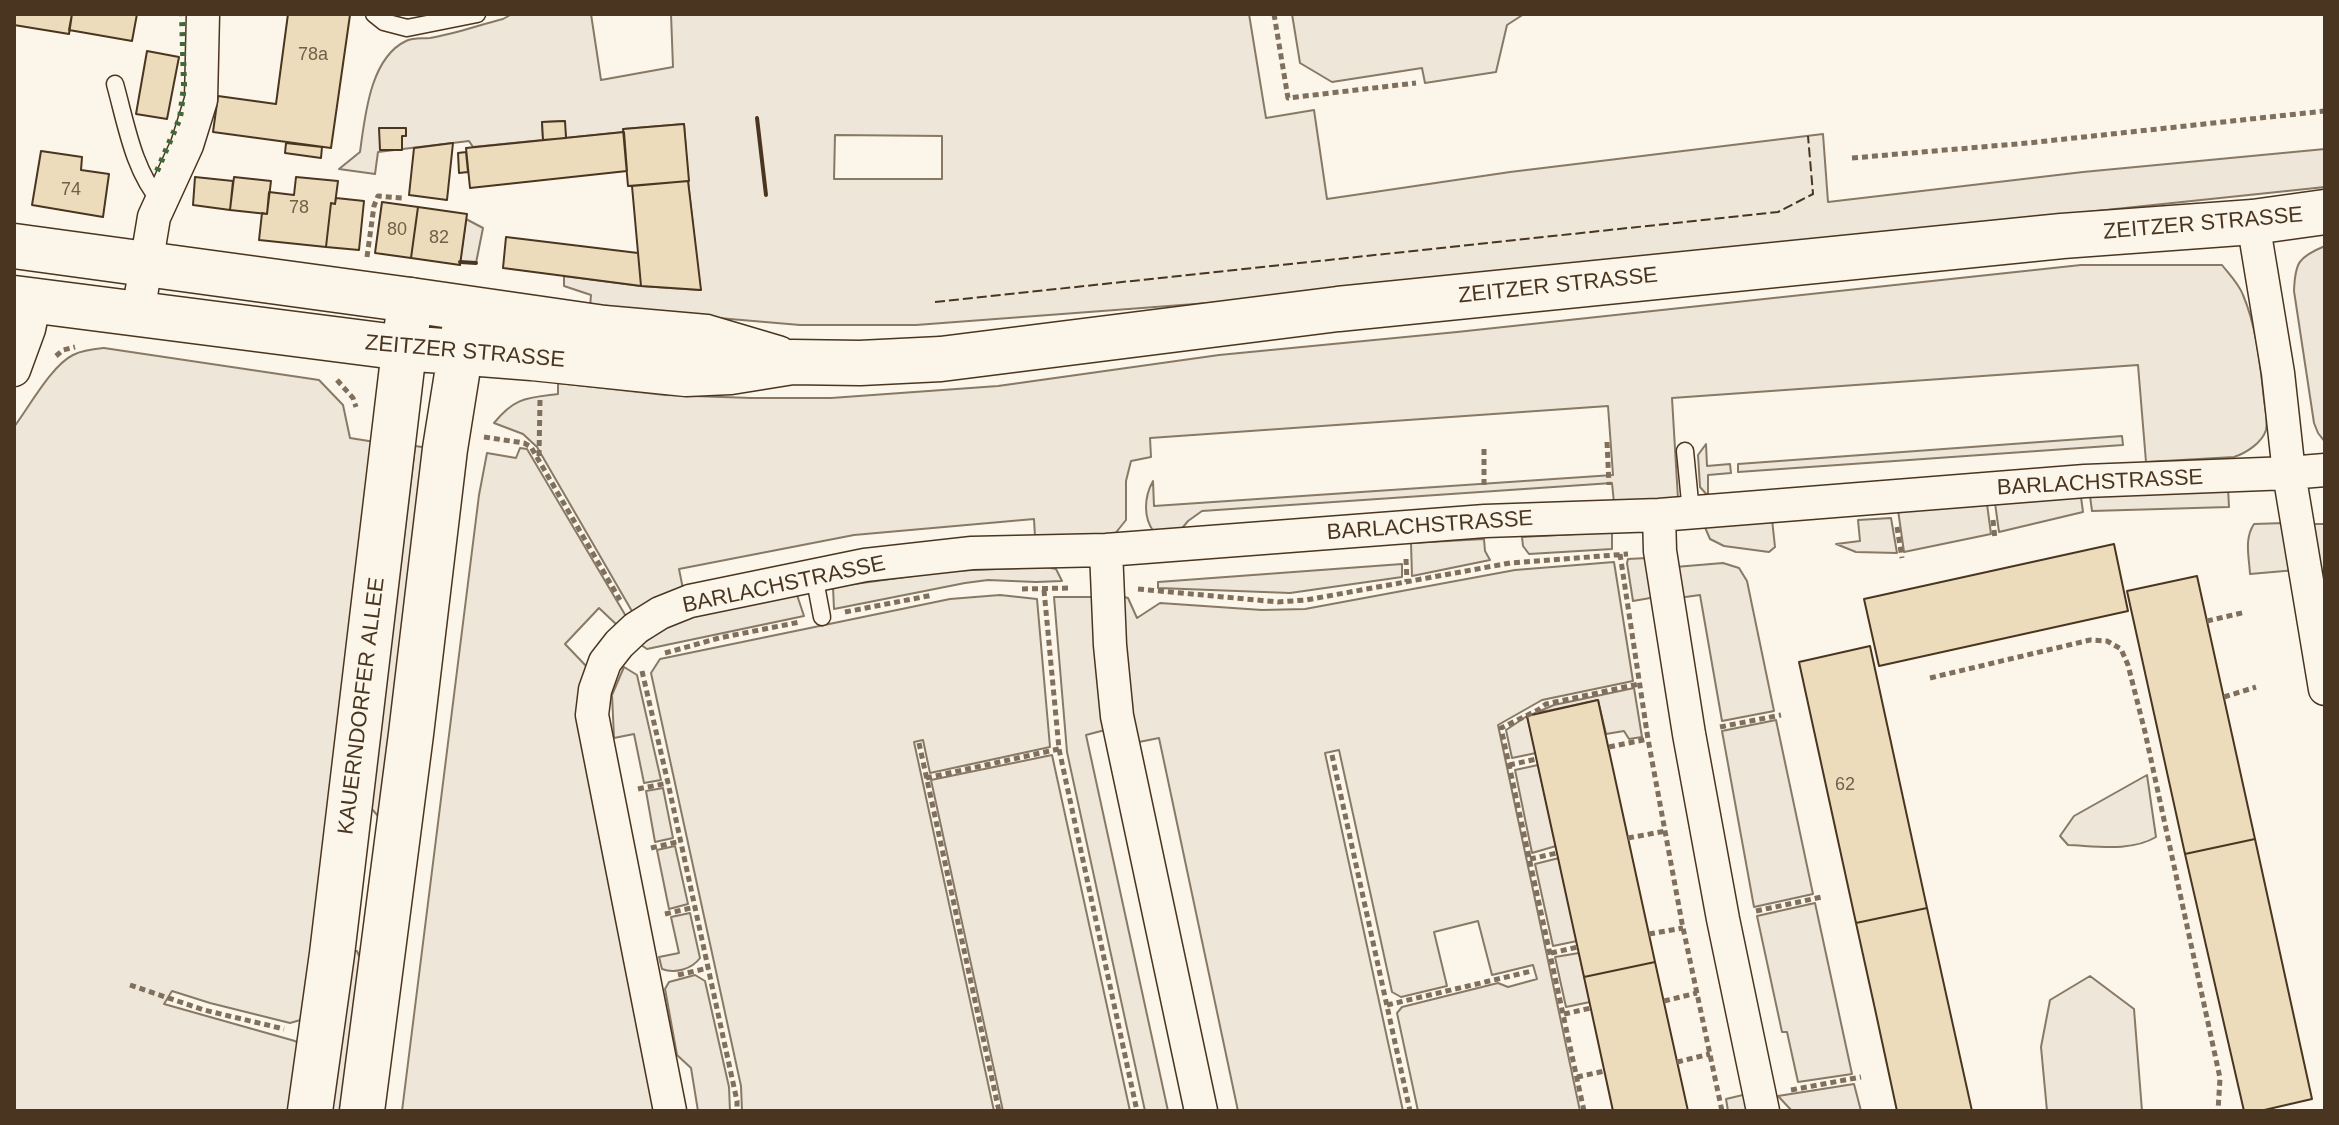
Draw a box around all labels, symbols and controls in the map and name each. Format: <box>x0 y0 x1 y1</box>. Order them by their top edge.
house number: 78a <box>298 44 328 66</box>
house number: 74 <box>61 179 81 201</box>
house number: 78 <box>289 197 309 219</box>
street label: ZEITZER STRASSE <box>2102 202 2304 246</box>
house number: 80 <box>387 219 407 241</box>
house number: 82 <box>429 227 449 249</box>
street label: ZEITZER STRASSE <box>1457 262 1659 310</box>
street label: ZEITZER STRASSE <box>364 330 566 374</box>
street label: BARLACHSTRASSE <box>1996 464 2204 502</box>
street label: BARLACHSTRASSE <box>1326 506 1534 546</box>
street label: BARLACHSTRASSE <box>680 551 888 619</box>
street label: KAUERNDORFER ALLEE <box>333 576 391 836</box>
house number: 62 <box>1835 774 1855 796</box>

